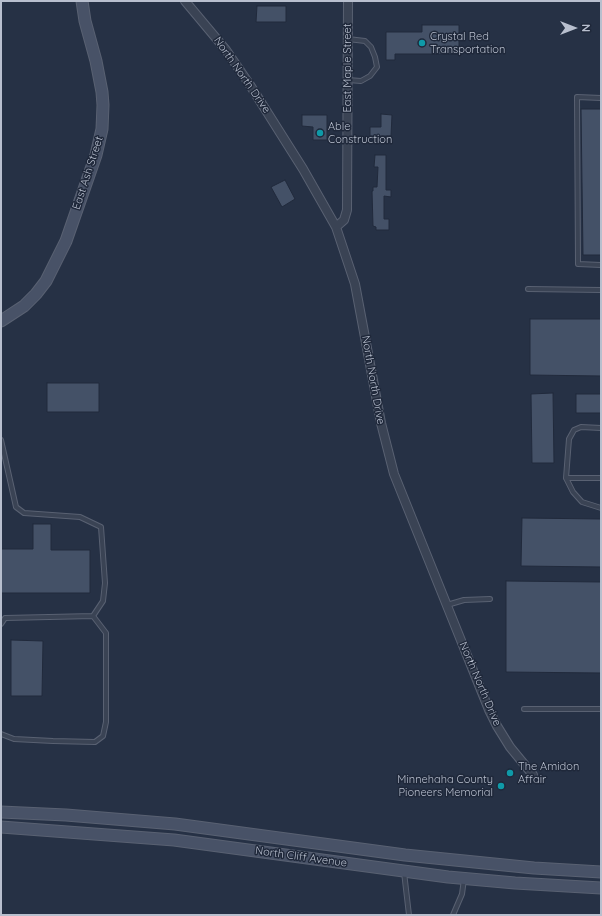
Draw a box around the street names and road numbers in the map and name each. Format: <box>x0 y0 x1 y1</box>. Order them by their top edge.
street label: East Maple Street <box>341 24 355 112</box>
street label: North North Drive <box>211 34 273 116</box>
street label: East Ash Street <box>70 135 106 211</box>
street label: North North Drive <box>359 334 387 426</box>
street label: North North Drive <box>456 640 504 728</box>
street label: North Cliff Avenue <box>254 844 348 870</box>

